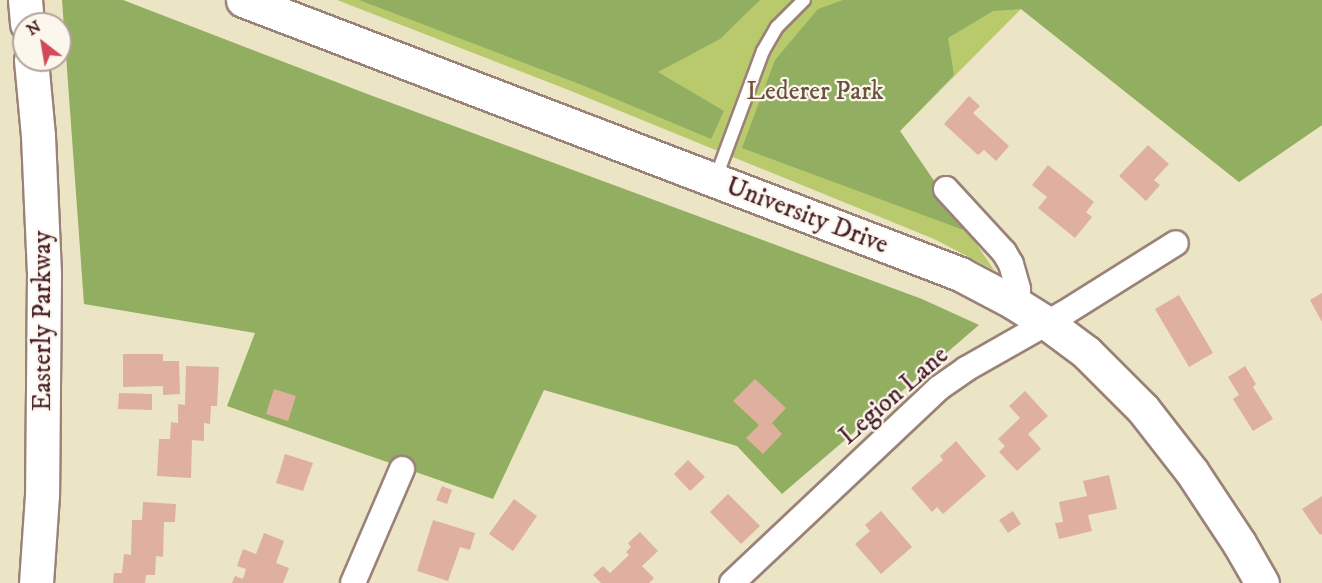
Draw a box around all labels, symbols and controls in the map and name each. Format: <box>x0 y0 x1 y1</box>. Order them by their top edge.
north arrow <box>12 12 72 72</box>
text: N <box>23 16 45 40</box>
park label: Lederer Park <box>746 76 884 108</box>
street label: University Drive <box>722 171 892 261</box>
street label: Easterly Parkway <box>27 231 59 411</box>
street label: Legion Lane <box>833 340 955 452</box>

